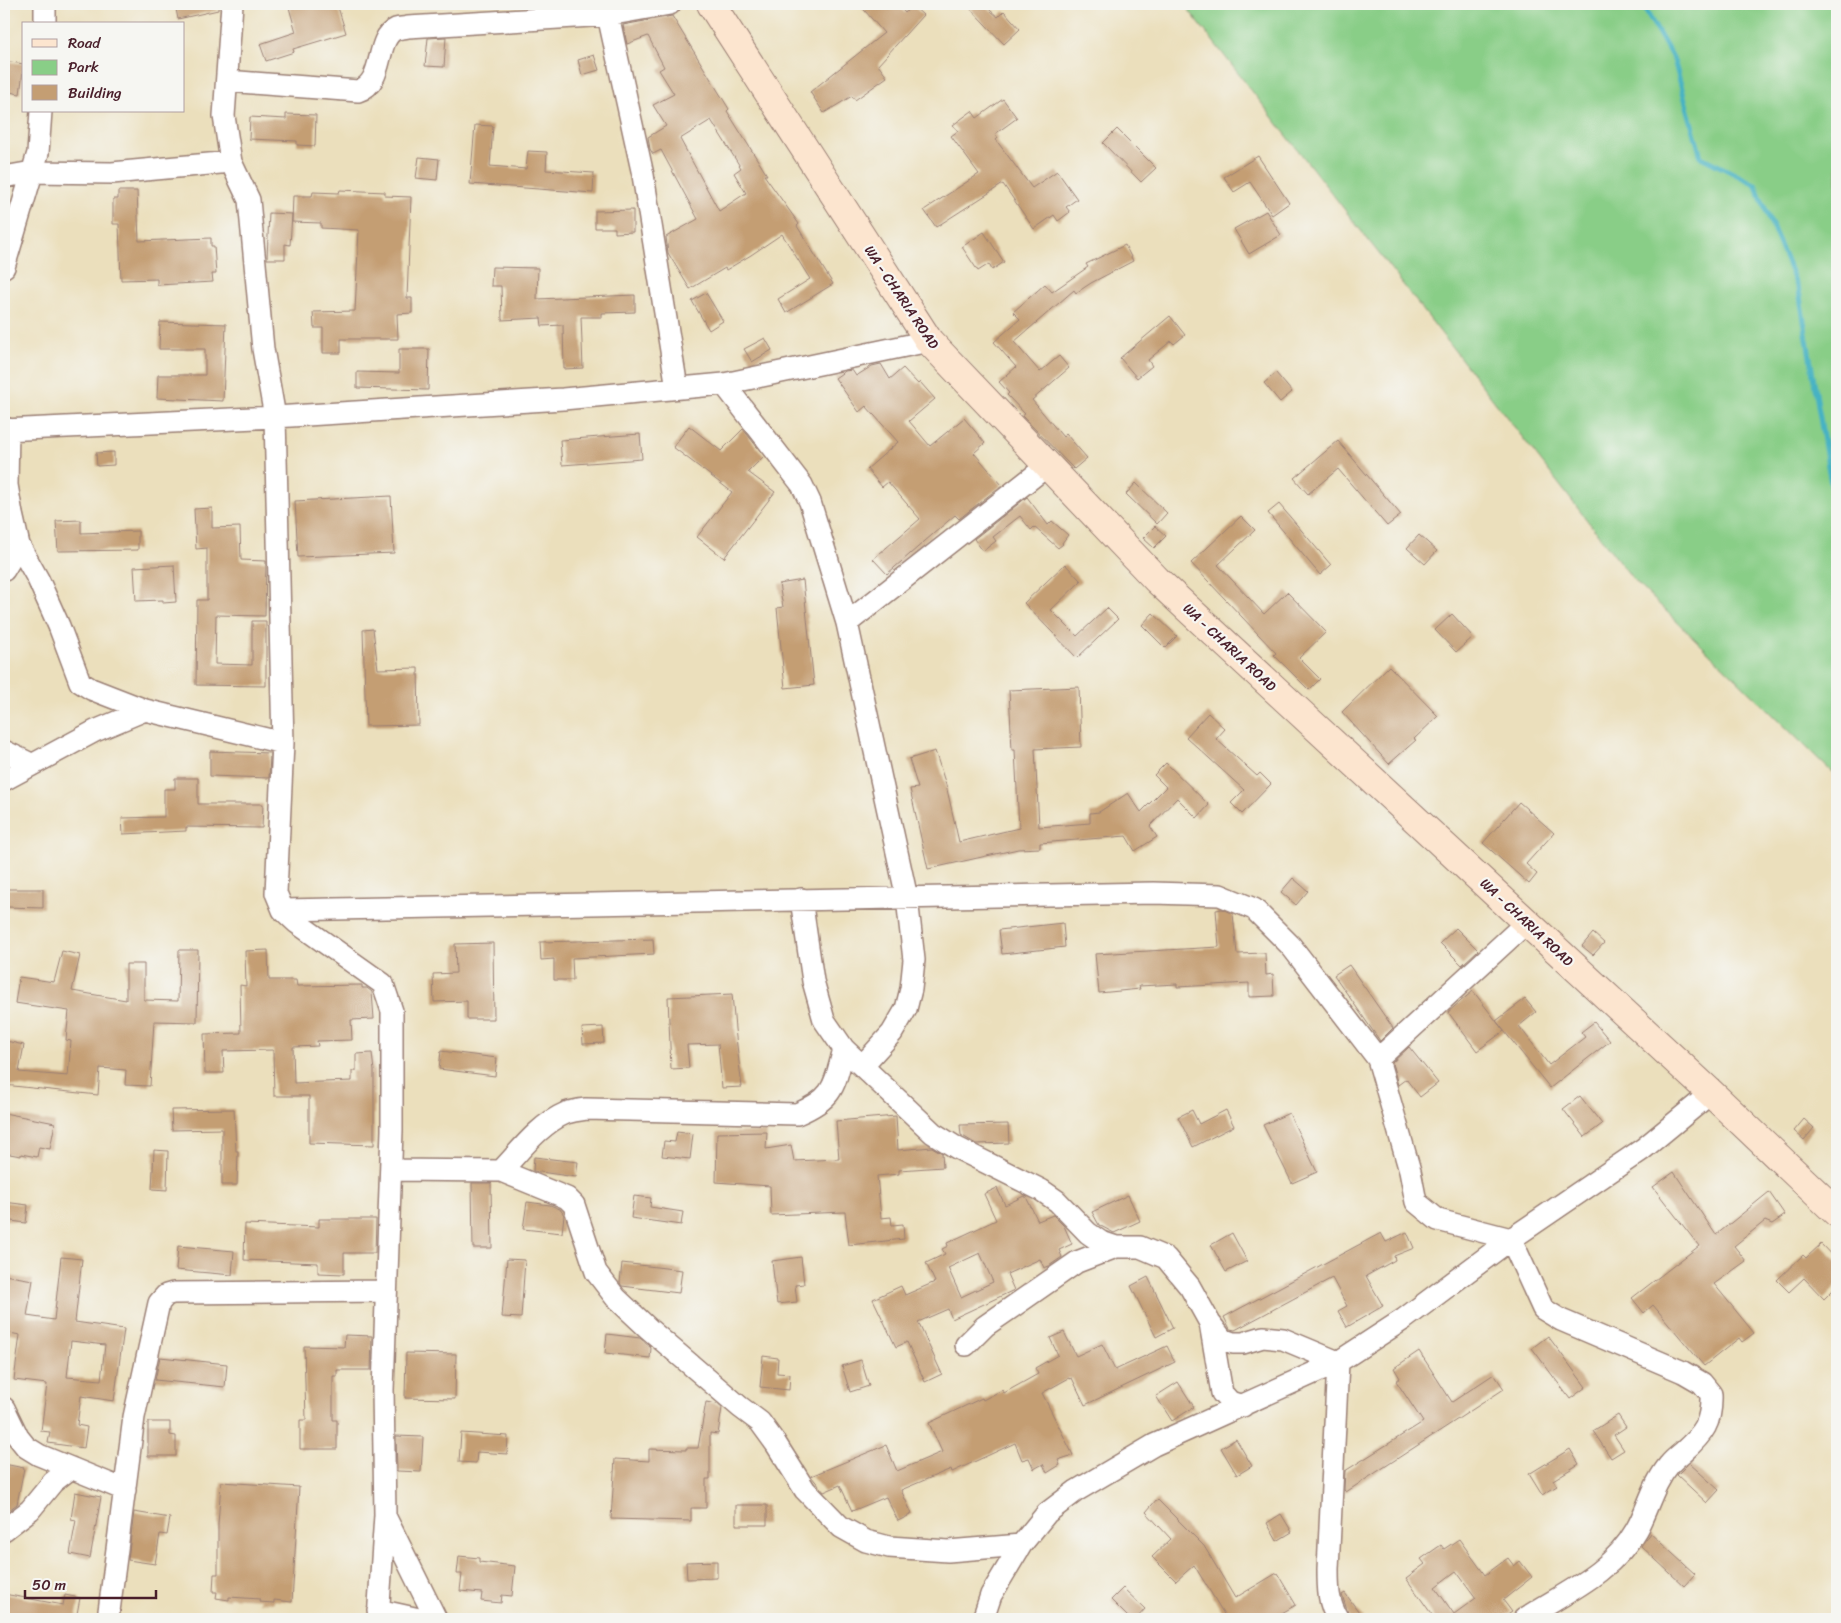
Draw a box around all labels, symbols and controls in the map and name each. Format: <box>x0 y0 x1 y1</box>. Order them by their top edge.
legend <box>22 22 185 112</box>
text: Road <box>68 30 101 56</box>
text: Park <box>68 54 99 80</box>
text: Building <box>68 80 122 106</box>
street label: WA - CHARIA ROAD <box>857 240 946 355</box>
street label: WA - CHARIA ROAD <box>1177 597 1283 698</box>
street label: WA - CHARIA ROAD <box>1474 872 1580 973</box>
scale bar <box>25 1568 156 1600</box>
text: 50 m <box>32 1572 67 1598</box>

